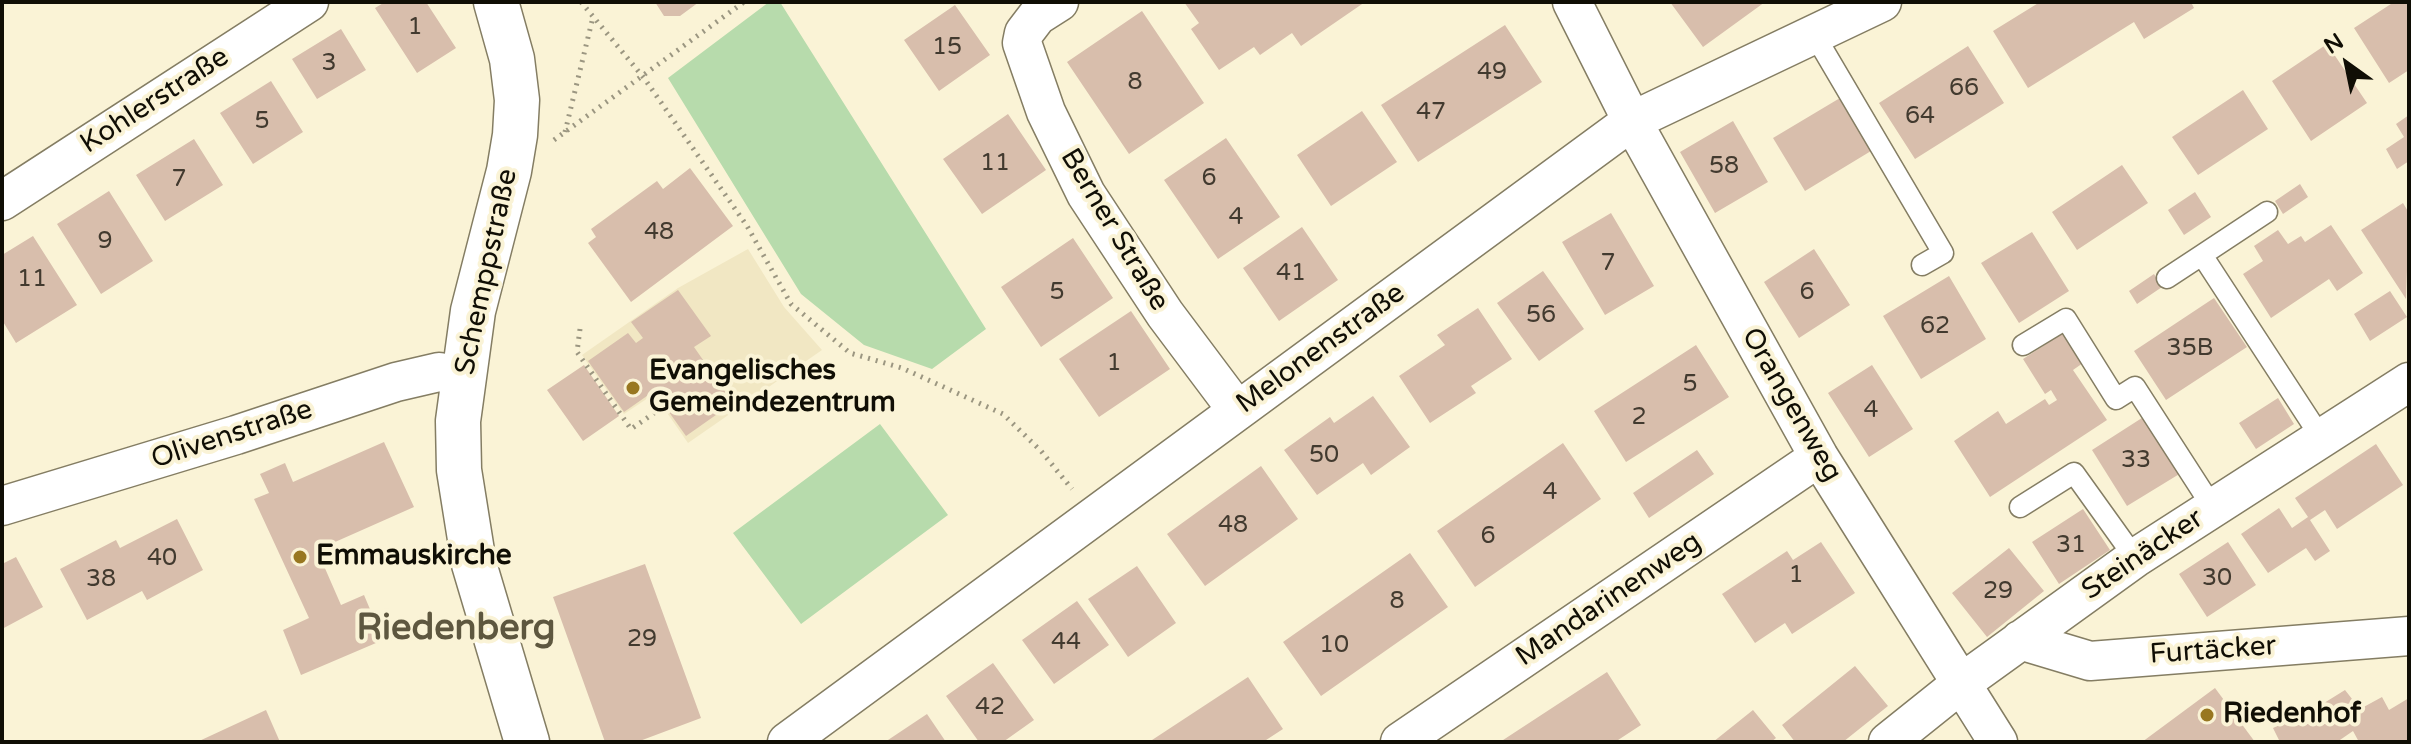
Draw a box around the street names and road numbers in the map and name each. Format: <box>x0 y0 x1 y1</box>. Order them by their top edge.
street label: Kohlerstraße <box>75 41 235 161</box>
street label: Berner Straße <box>1052 143 1176 317</box>
street label: Schemppstraße <box>449 166 525 378</box>
street label: Melonenstraße <box>1230 277 1412 421</box>
street label: Orangenweg <box>1733 322 1849 488</box>
street label: Olivenstraße <box>147 393 317 477</box>
street label: Steinäcker <box>2076 502 2210 608</box>
street label: Mandarinenweg <box>1510 526 1708 674</box>
street label: Furtäcker <box>2149 630 2277 672</box>

